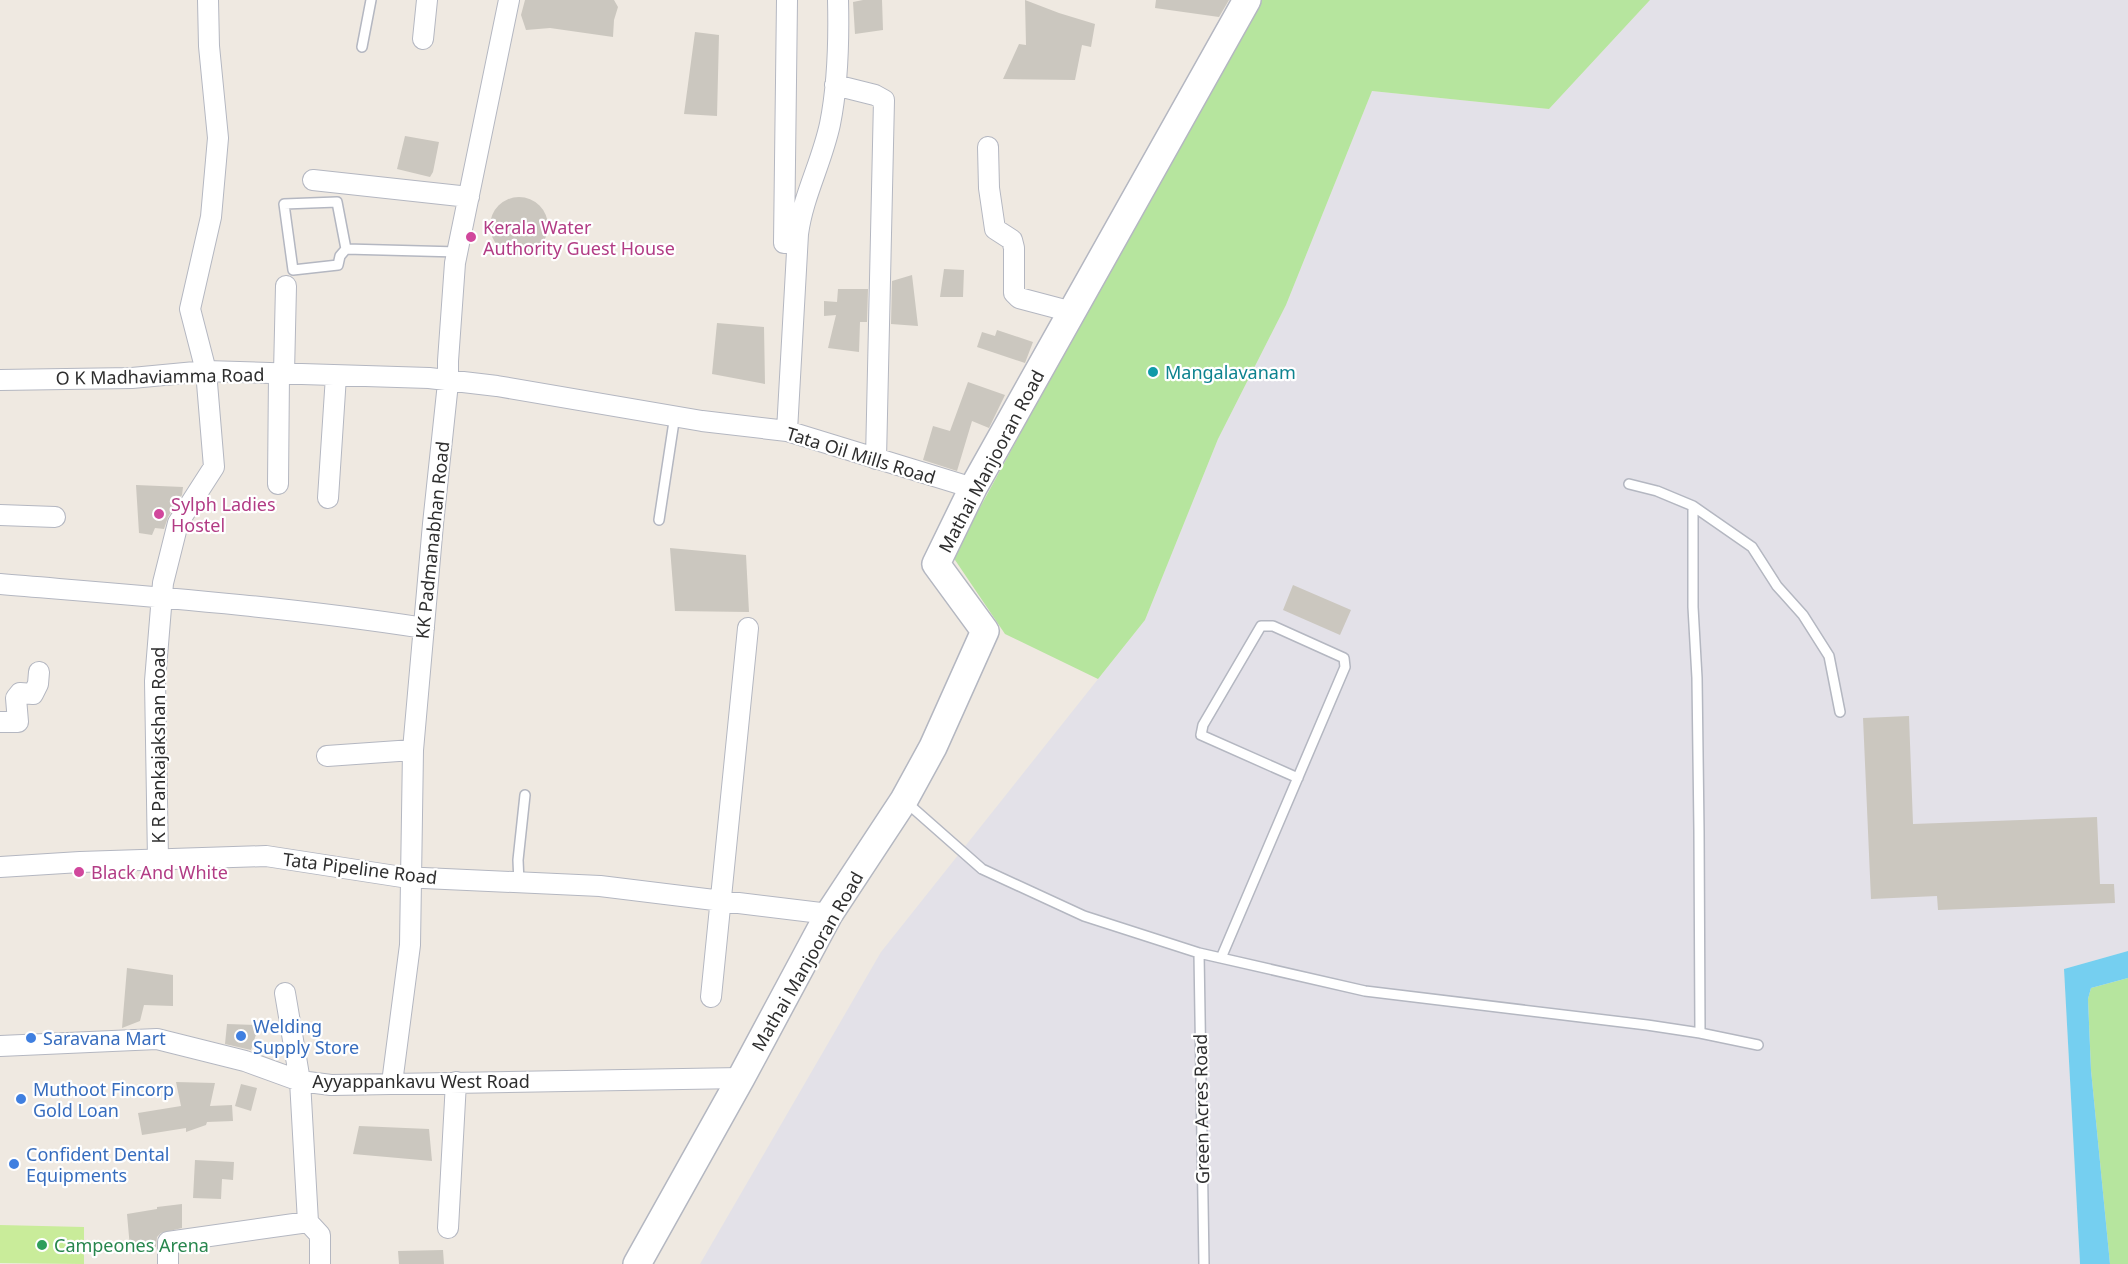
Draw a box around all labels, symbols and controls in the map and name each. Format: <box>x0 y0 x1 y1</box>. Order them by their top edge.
place label: Kerala Water Authority Guest House <box>483 215 675 260</box>
marker: Kerala Water Authority Guest House <box>464 230 478 244</box>
place label: Mangalavanam <box>1165 360 1296 384</box>
street label: O K Madhaviamma Road <box>55 362 265 390</box>
street label: Mathai Manjooran Road <box>933 365 1049 557</box>
marker: Mangalavanam <box>1146 365 1160 379</box>
street label: Tata Oil Mills Road <box>783 421 939 489</box>
street label: KK Padmanabhan Road <box>410 440 454 640</box>
place label: Sylph Ladies Hostel <box>171 492 276 537</box>
marker: Sylph Ladies Hostel <box>152 507 166 521</box>
street label: K R Pankajakshan Road <box>146 647 170 843</box>
street label: Tata Pipeline Road <box>282 847 438 889</box>
place label: Black And White <box>91 860 228 884</box>
marker: Black And White <box>72 865 86 879</box>
street label: Mathai Manjooran Road <box>746 867 868 1055</box>
place label: Welding Supply Store <box>253 1014 359 1059</box>
place label: Saravana Mart <box>43 1026 166 1050</box>
marker: Welding Supply Store <box>234 1029 248 1043</box>
marker: Saravana Mart <box>24 1031 38 1045</box>
street label: Green Acres Road <box>1188 1034 1214 1184</box>
street label: Ayyappankavu West Road <box>312 1069 530 1093</box>
place label: Muthoot Fincorp Gold Loan <box>33 1077 174 1122</box>
marker: Muthoot Fincorp Gold Loan <box>14 1092 28 1106</box>
place label: Confident Dental Equipments <box>26 1142 169 1187</box>
marker: Confident Dental Equipments <box>7 1157 21 1171</box>
place label: Campeones Arena <box>54 1233 209 1257</box>
marker: Campeones Arena <box>35 1238 49 1252</box>

